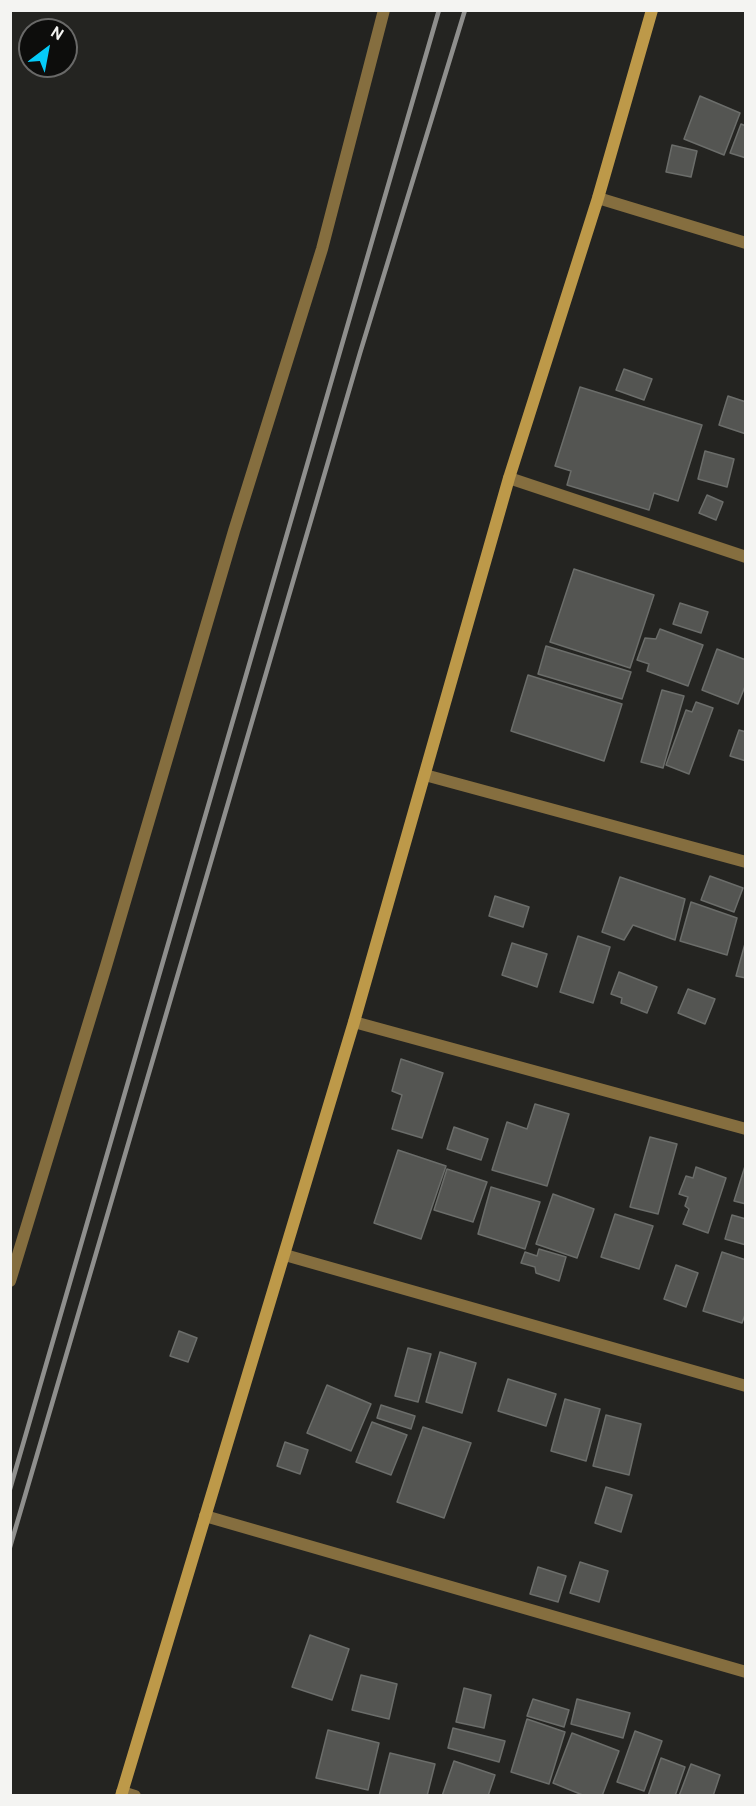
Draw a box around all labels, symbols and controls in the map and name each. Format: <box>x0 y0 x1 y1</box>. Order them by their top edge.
north arrow <box>18 18 78 78</box>
text: N <box>46 23 67 46</box>

